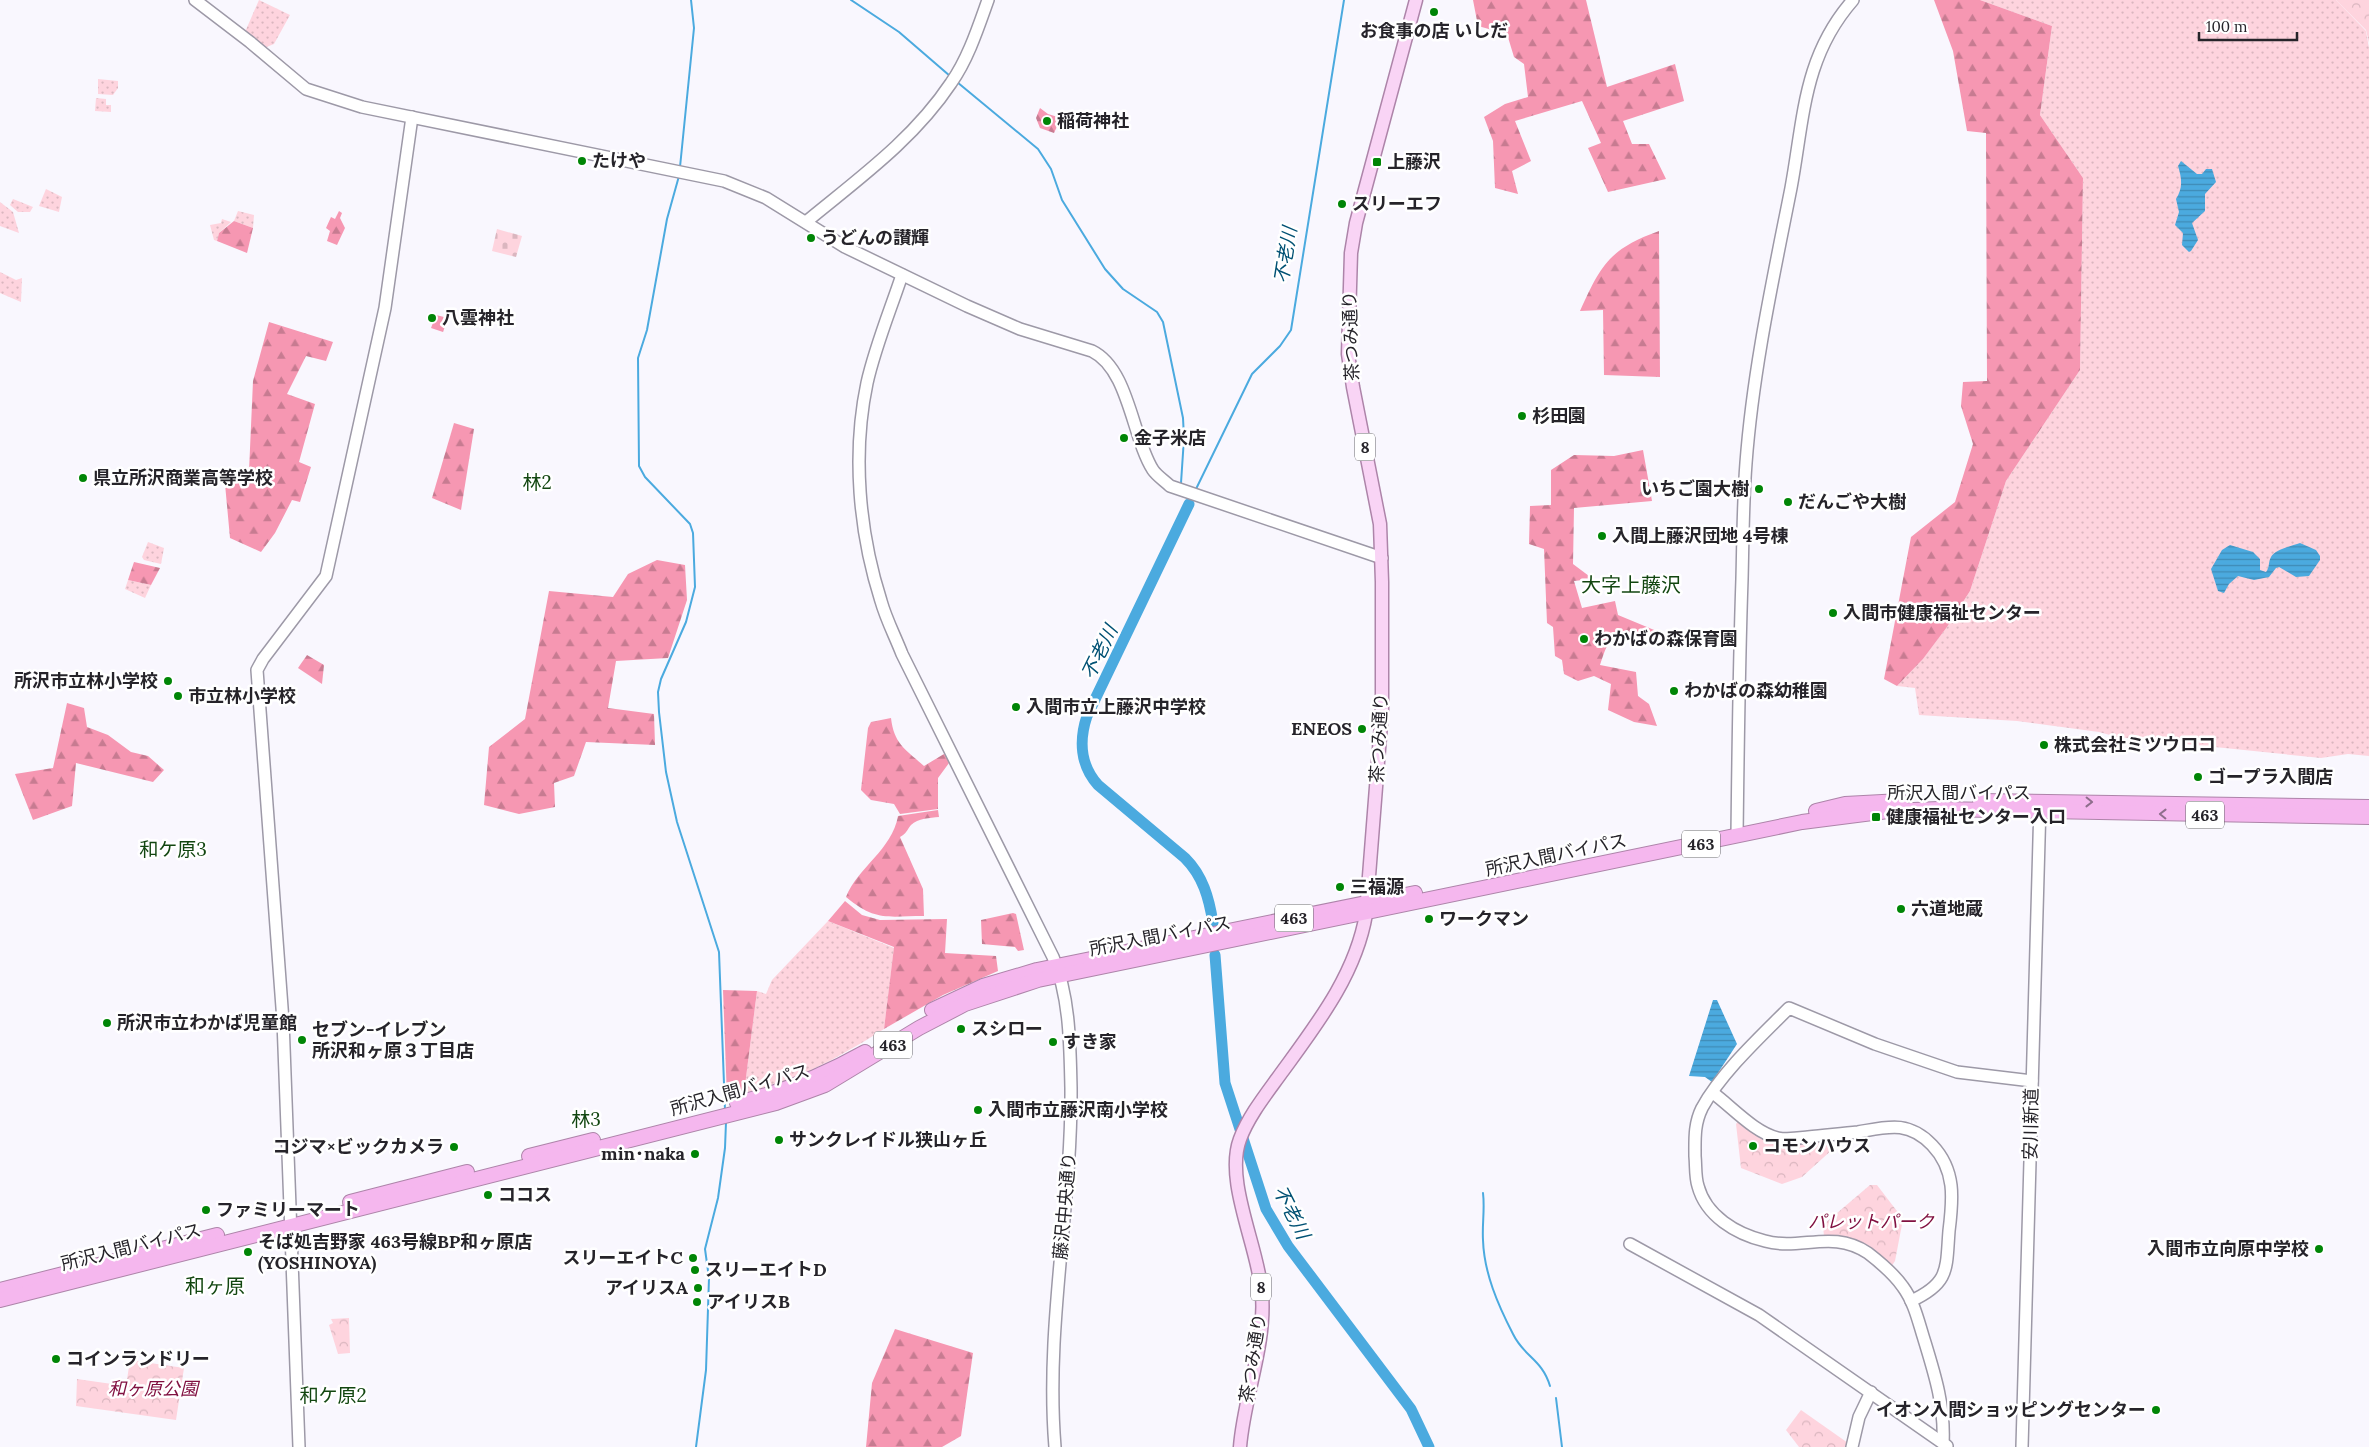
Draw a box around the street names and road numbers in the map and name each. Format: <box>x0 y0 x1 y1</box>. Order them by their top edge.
street label: 茶つみ通り <box>1337 291 1364 381</box>
road number: 8 <box>1355 434 1375 461</box>
street label: 茶つみ通り <box>1365 692 1392 784</box>
street label: 所沢入間バイパス <box>1887 781 2031 804</box>
road number: 463 <box>2186 802 2224 828</box>
street label: 所沢入間バイパス <box>1483 828 1629 881</box>
road number: 463 <box>1682 831 1720 858</box>
road number: 463 <box>1275 904 1313 931</box>
street label: 所沢入間バイパス <box>1087 911 1233 961</box>
road number: 463 <box>874 1032 912 1058</box>
street label: 所沢入間バイパス <box>668 1059 812 1120</box>
street label: 安川新道 <box>2018 1088 2043 1160</box>
street label: 藤沢中央通り <box>1048 1151 1081 1261</box>
street label: 所沢入間バイパス <box>58 1218 203 1275</box>
road number: 8 <box>1251 1274 1271 1300</box>
street label: 茶つみ通り <box>1234 1312 1271 1404</box>

